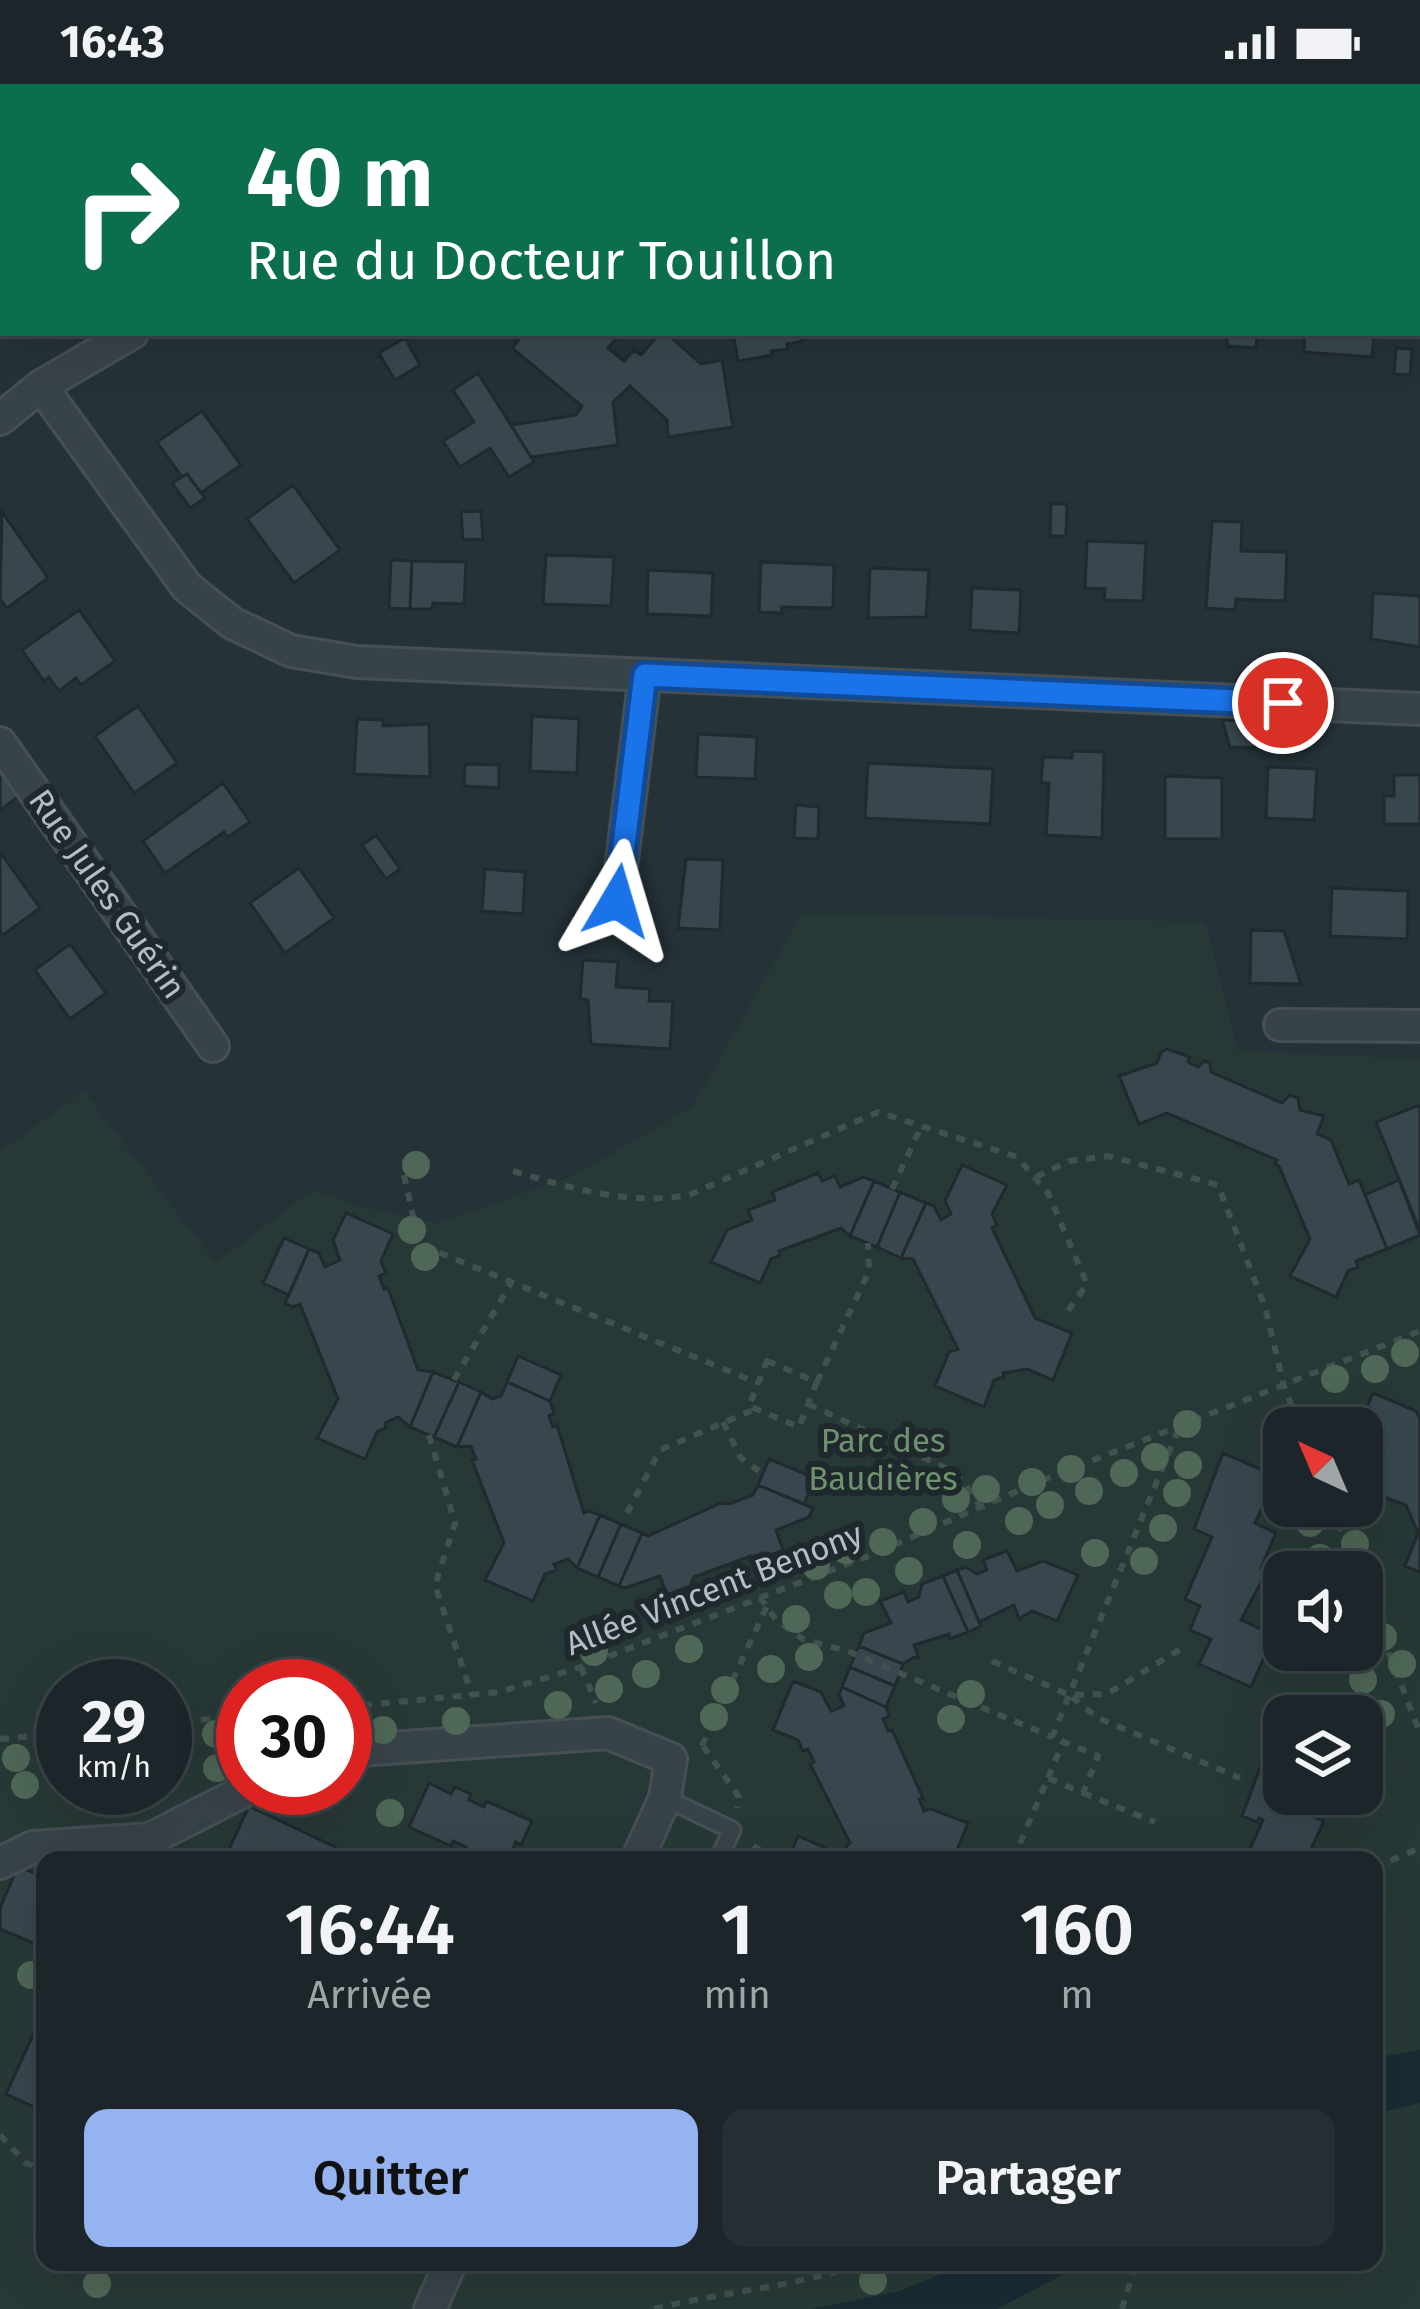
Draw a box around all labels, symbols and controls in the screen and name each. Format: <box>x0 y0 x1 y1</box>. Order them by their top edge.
text: 16:43 <box>60 15 165 69</box>
text: 40 m <box>246 127 434 228</box>
icon: right <box>48 132 204 288</box>
text: Rue du Docteur Touillon <box>246 229 836 293</box>
pin <box>1232 652 1334 754</box>
icon: arrive <box>1250 670 1316 736</box>
street label: Rue Jules Guérin <box>20 782 194 1006</box>
position arrow <box>554 838 680 964</box>
north arrow <box>1263 1407 1383 1527</box>
map controls <box>1263 1407 1383 1815</box>
park label: Parc des Baudières <box>808 1421 958 1499</box>
street label: Allée Vincent Benony <box>560 1514 868 1664</box>
button: sound <box>1263 1551 1383 1671</box>
speed limit sign: 30 <box>216 1659 372 1815</box>
text: 29 <box>82 1686 146 1758</box>
button: layers <box>1263 1695 1383 1815</box>
text: km/h <box>77 1749 151 1785</box>
text: 16:44 <box>285 1887 455 1973</box>
text: 1 <box>721 1887 754 1973</box>
text: 160 <box>1020 1887 1134 1973</box>
text: Arrivée <box>307 1972 432 2018</box>
text: min <box>704 1972 771 2018</box>
text: m <box>1060 1972 1094 2018</box>
button: Quitter <box>84 2109 698 2247</box>
button: Partager <box>722 2109 1335 2247</box>

